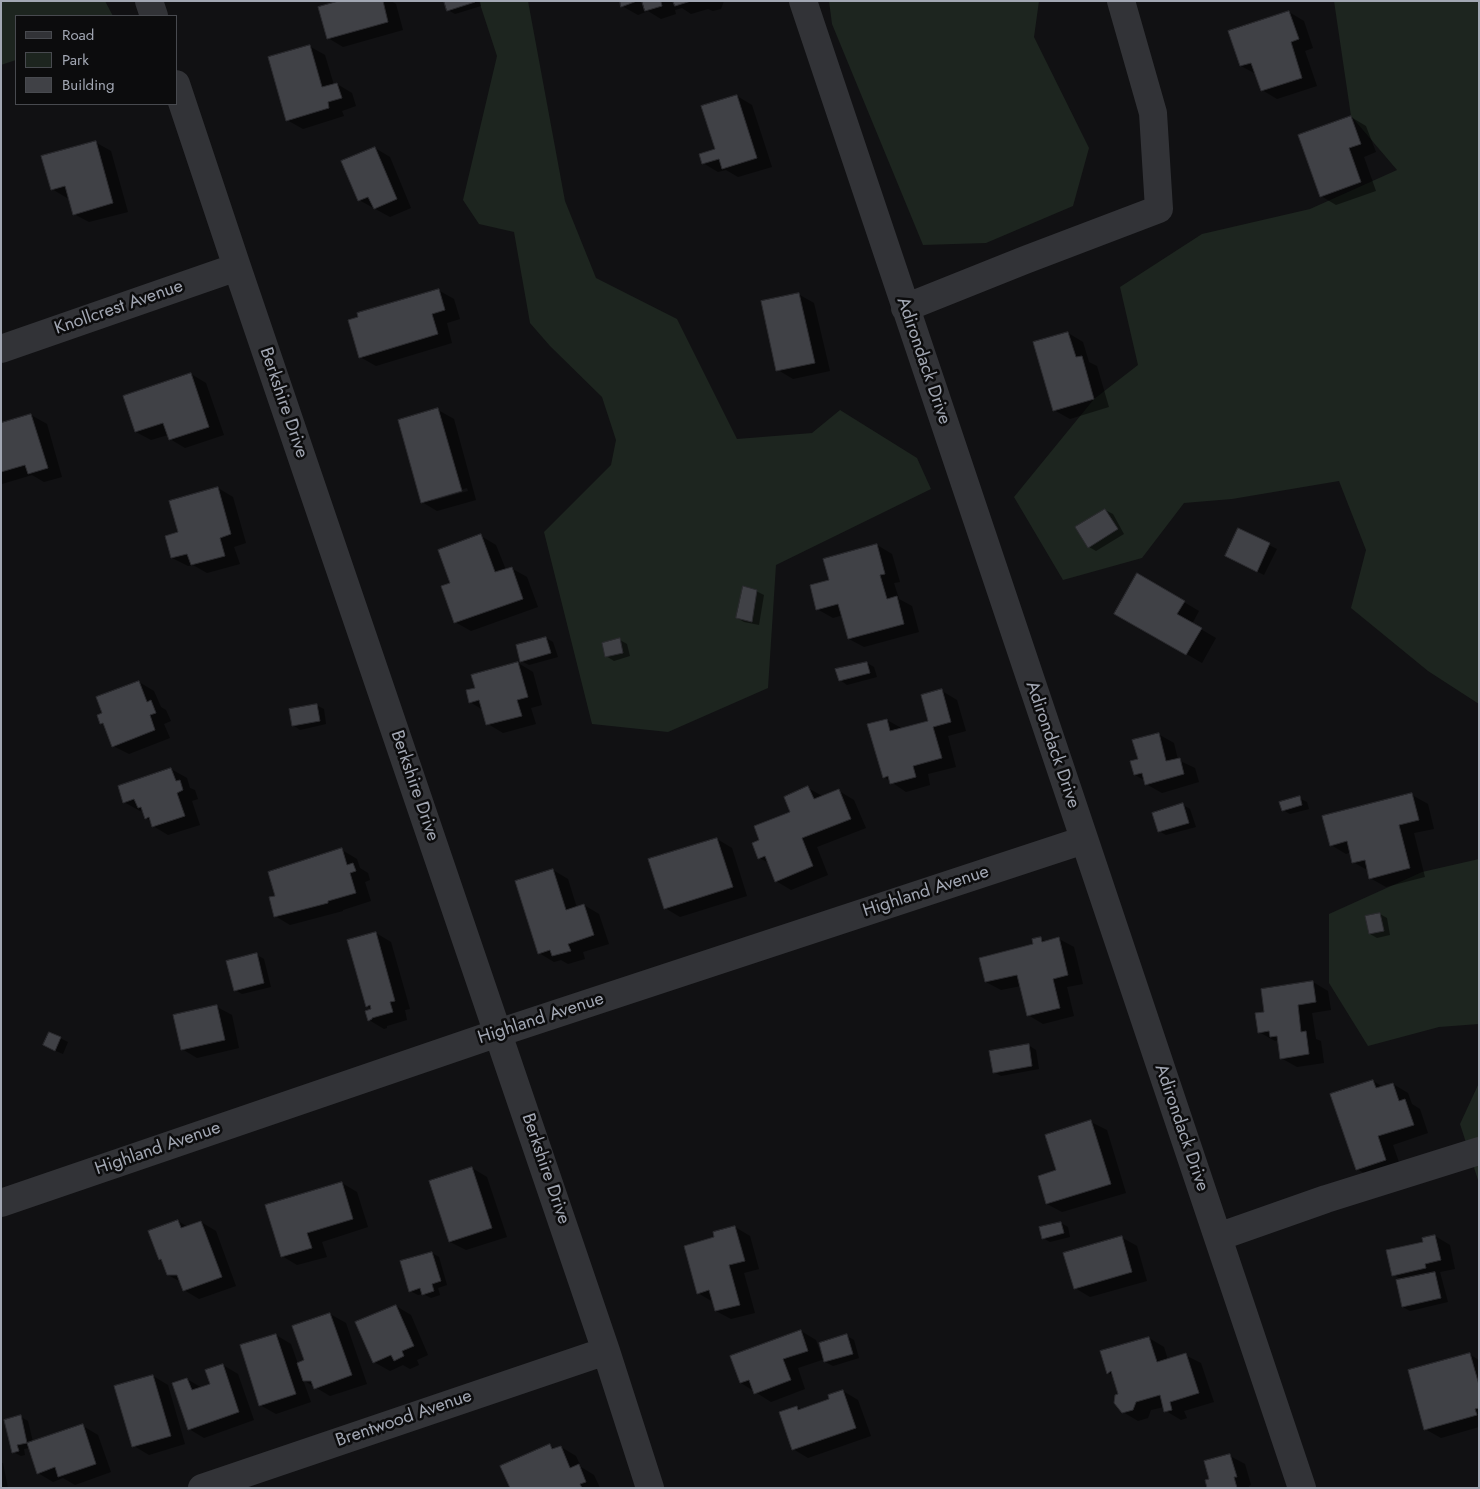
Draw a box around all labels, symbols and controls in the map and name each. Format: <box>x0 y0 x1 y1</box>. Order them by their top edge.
legend <box>15 15 178 105</box>
text: Road <box>62 24 94 46</box>
text: Park <box>62 49 89 71</box>
text: Building <box>62 74 114 96</box>
street label: Knollcrest Avenue <box>52 276 186 340</box>
street label: Adirondack Drive <box>891 295 955 427</box>
street label: Berkshire Drive <box>254 345 312 461</box>
street label: Adirondack Drive <box>1020 679 1084 811</box>
street label: Berkshire Drive <box>385 728 443 844</box>
street label: Highland Avenue <box>860 861 992 923</box>
street label: Highland Avenue <box>475 988 607 1050</box>
street label: Adirondack Drive <box>1149 1062 1213 1194</box>
street label: Berkshire Drive <box>516 1111 574 1227</box>
street label: Highland Avenue <box>92 1117 224 1181</box>
street label: Brentwood Avenue <box>333 1386 475 1452</box>

